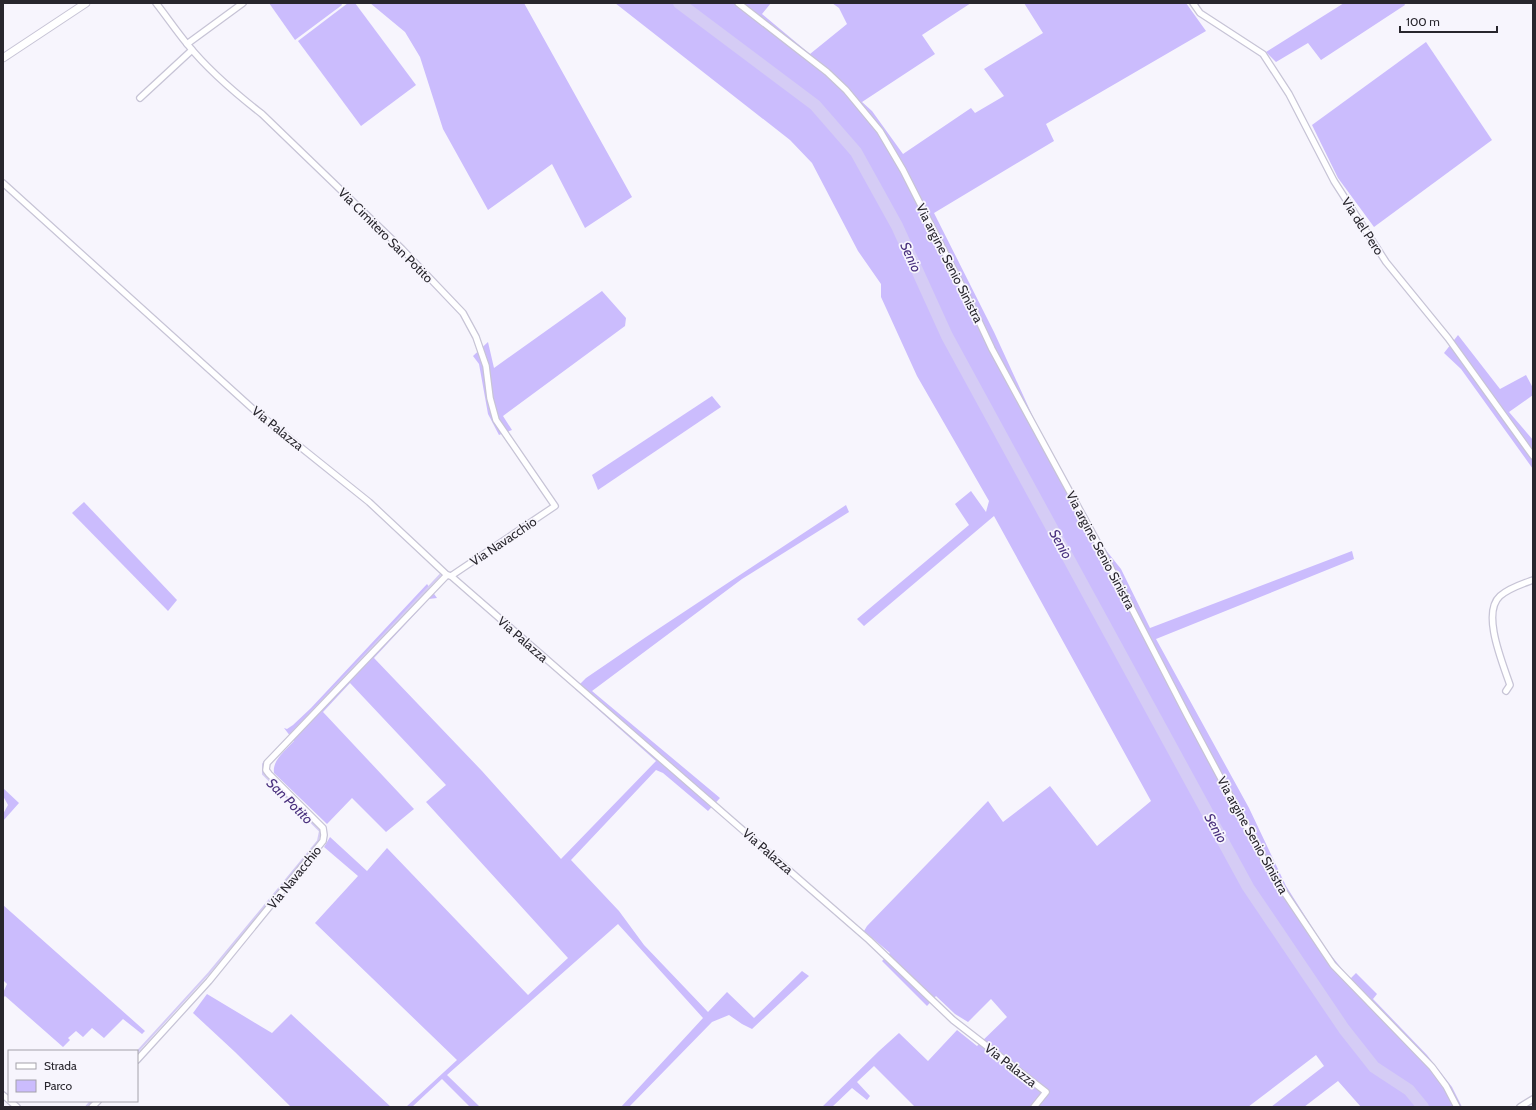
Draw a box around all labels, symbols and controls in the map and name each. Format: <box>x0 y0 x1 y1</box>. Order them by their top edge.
scale bar <box>1400 8 1497 34</box>
text: 100 m <box>1406 14 1440 29</box>
street label: Via Cimitero San Potito <box>335 184 437 286</box>
street label: Via del Pero <box>1339 194 1387 258</box>
street label: Via argine Senio Sinistra <box>913 201 987 326</box>
water label: Senio <box>896 239 926 275</box>
street label: Via Palazza <box>249 402 308 454</box>
street label: Via argine Senio Sinistra <box>1063 488 1139 613</box>
street label: Via Navacchio <box>467 513 539 569</box>
water label: Senio <box>1046 526 1076 562</box>
street label: Via Palazza <box>494 613 552 666</box>
water label: San Potito <box>263 774 317 828</box>
street label: Via argine Senio Sinistra <box>1214 774 1292 897</box>
water label: Senio <box>1201 810 1231 846</box>
street label: Via Palazza <box>739 825 797 878</box>
street label: Via Navacchio <box>264 842 324 912</box>
street label: Via Palazza <box>982 1040 1041 1091</box>
legend <box>8 1050 138 1102</box>
text: Strada <box>44 1058 77 1073</box>
text: Parco <box>44 1078 72 1093</box>

